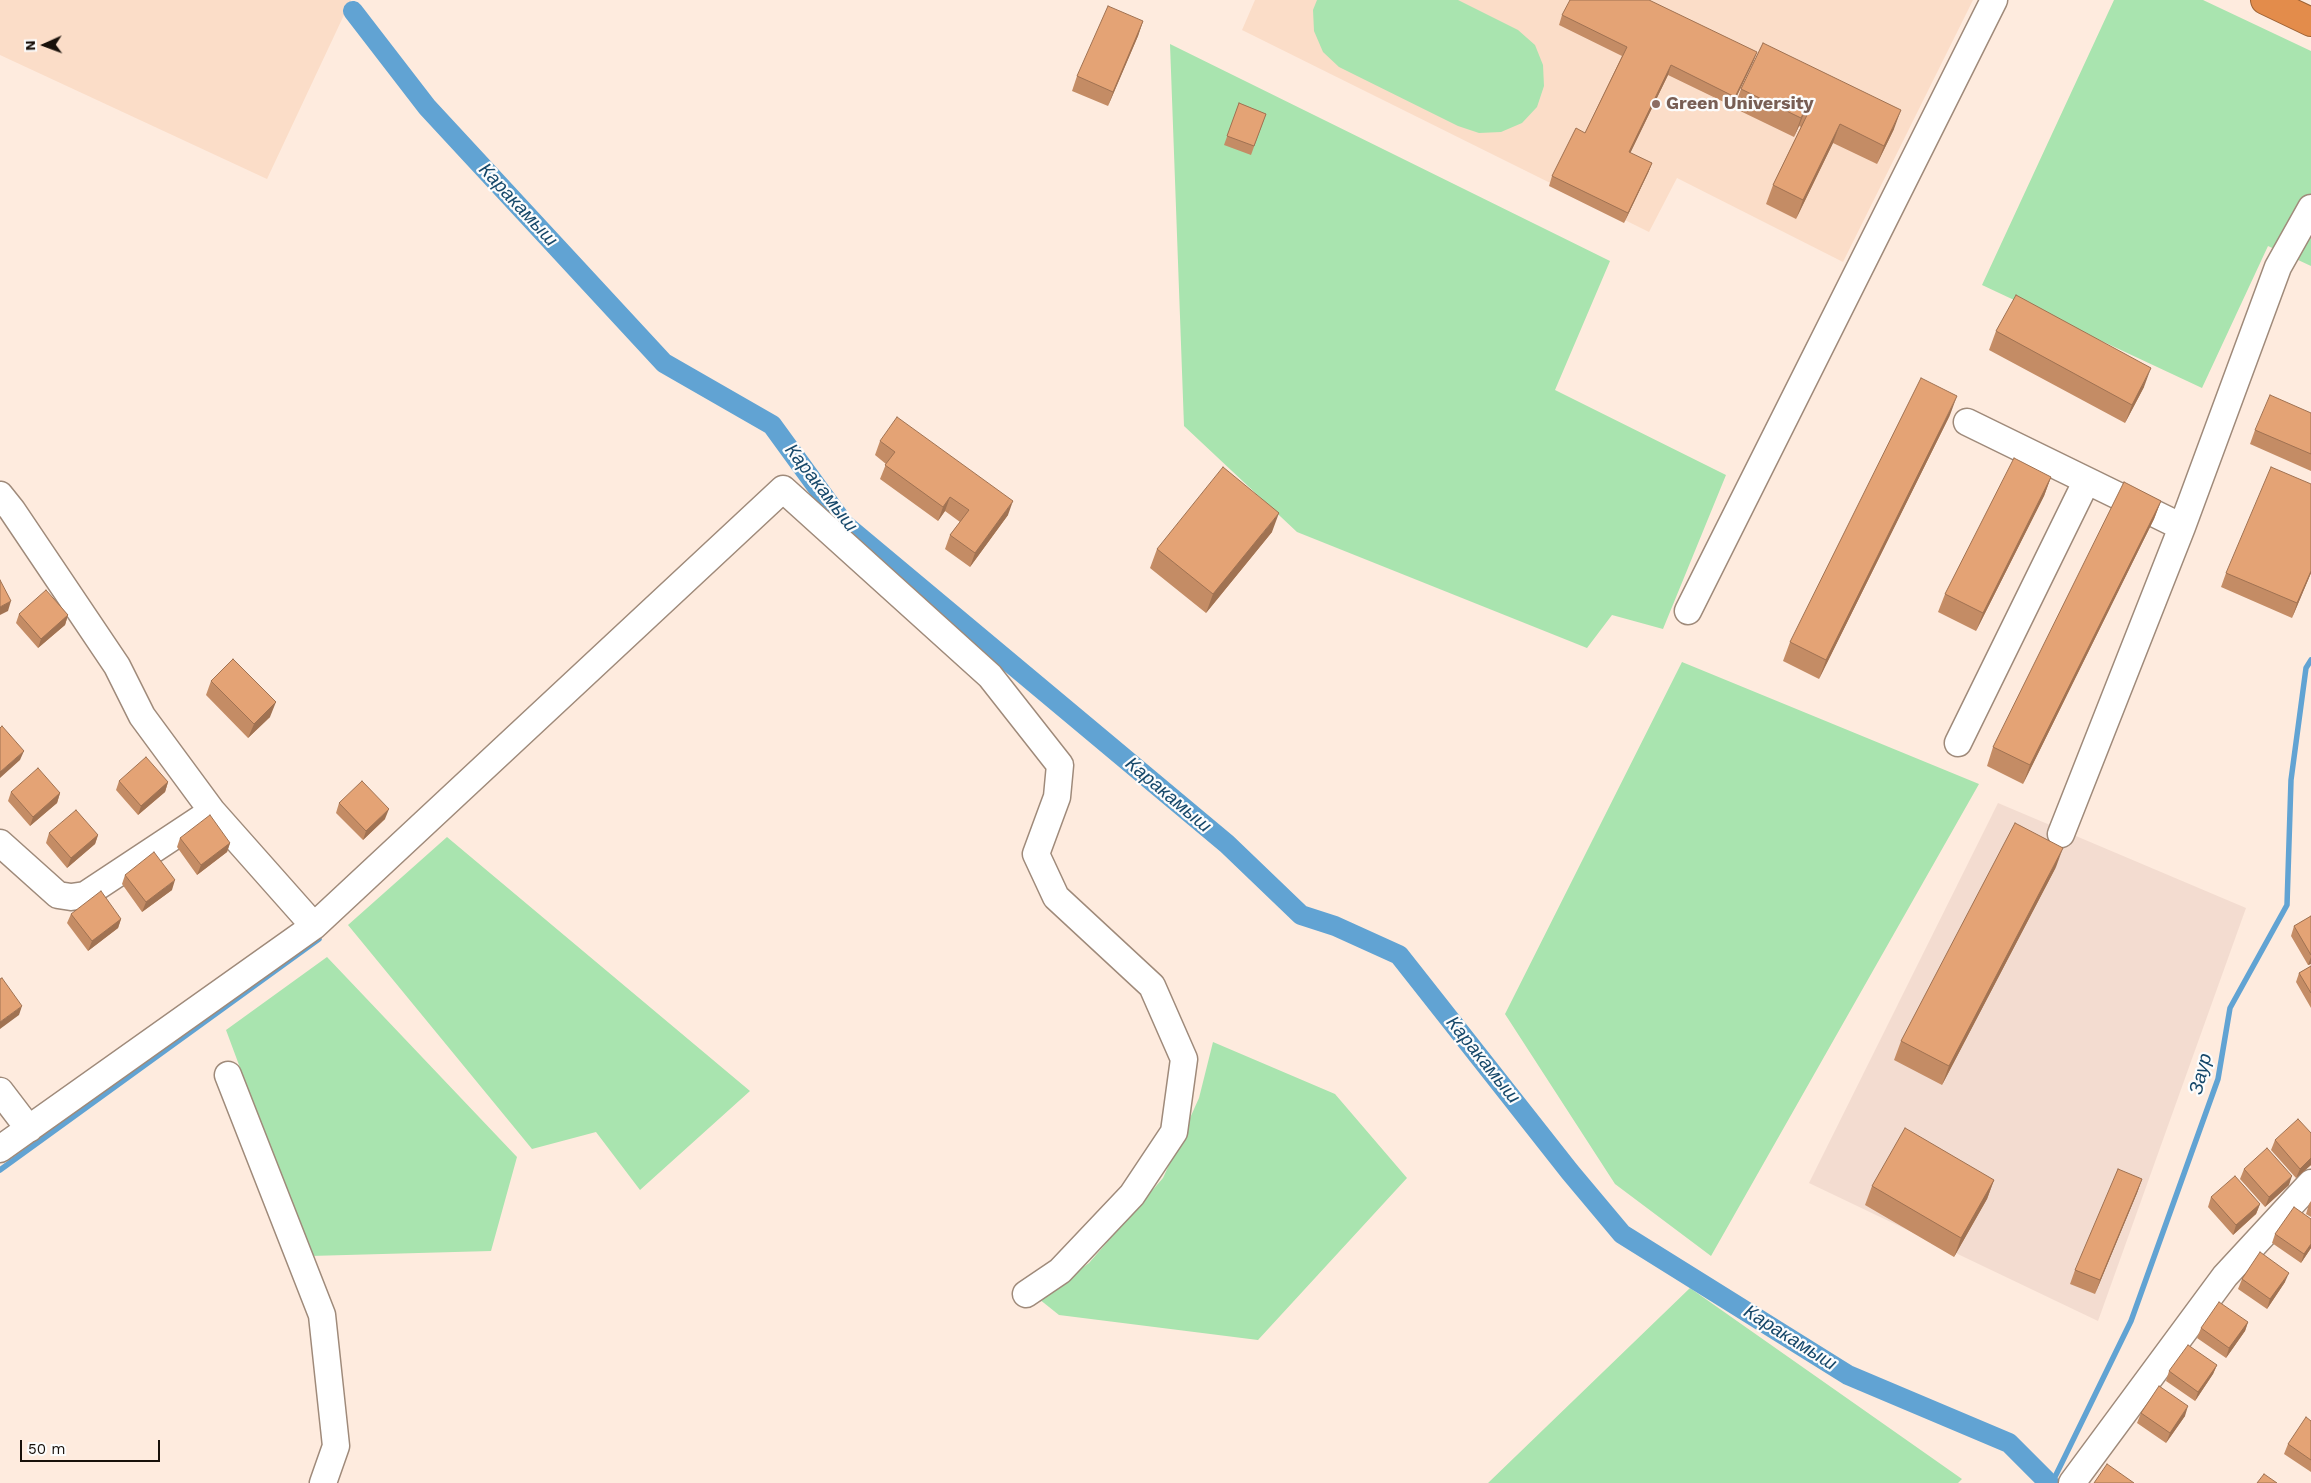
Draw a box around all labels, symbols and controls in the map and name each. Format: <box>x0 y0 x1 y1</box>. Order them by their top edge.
north arrow <box>20 20 70 70</box>
text: N <box>22 40 38 51</box>
place label: Green University <box>1666 93 1814 115</box>
marker: Green University <box>1650 98 1662 110</box>
water label: Каракамыш <box>474 159 562 251</box>
water label: Каракамыш <box>780 440 862 536</box>
water label: Каракамыш <box>1120 752 1216 838</box>
water label: Каракамыш <box>1441 1012 1525 1108</box>
water label: Заур <box>2185 1051 2217 1097</box>
water label: Каракамыш <box>1739 1300 1841 1376</box>
scale bar <box>22 1430 162 1462</box>
text: 50 m <box>28 1440 65 1458</box>

